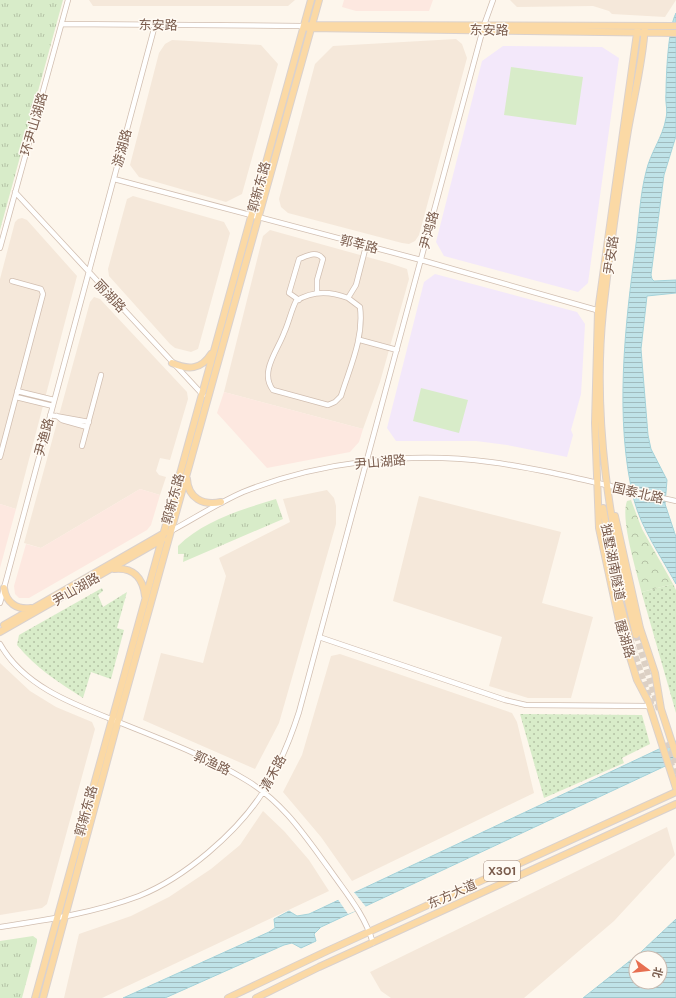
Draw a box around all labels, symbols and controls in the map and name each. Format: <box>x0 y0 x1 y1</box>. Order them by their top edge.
street label: 东安路 <box>138 16 178 34</box>
street label: 东安路 <box>469 21 509 39</box>
street label: 环尹山湖路 <box>17 90 51 158</box>
street label: 游湖路 <box>109 127 135 169</box>
street label: 郭新东路 <box>244 160 274 214</box>
street label: 尹鸿路 <box>416 209 442 251</box>
street label: 郭莘路 <box>338 231 380 257</box>
street label: 尹安路 <box>600 234 622 276</box>
street label: 丽湖路 <box>90 276 130 316</box>
street label: 尹渔路 <box>31 416 57 458</box>
street label: 尹山湖路 <box>353 451 407 473</box>
street label: 郭新东路 <box>158 472 188 526</box>
street label: 国泰北路 <box>611 479 665 507</box>
street label: 独墅湖南隧道 <box>597 522 629 602</box>
street label: 尹山湖路 <box>49 569 103 609</box>
street label: 醒湖路 <box>611 618 639 660</box>
street label: 郭渔路 <box>191 747 233 779</box>
street label: 清禾路 <box>256 752 290 794</box>
street label: 郭新东路 <box>71 784 101 838</box>
road number: X301 <box>484 861 520 881</box>
street label: 东方大道 <box>425 876 479 912</box>
north arrow <box>628 950 668 990</box>
text: 北 <box>649 965 666 980</box>

